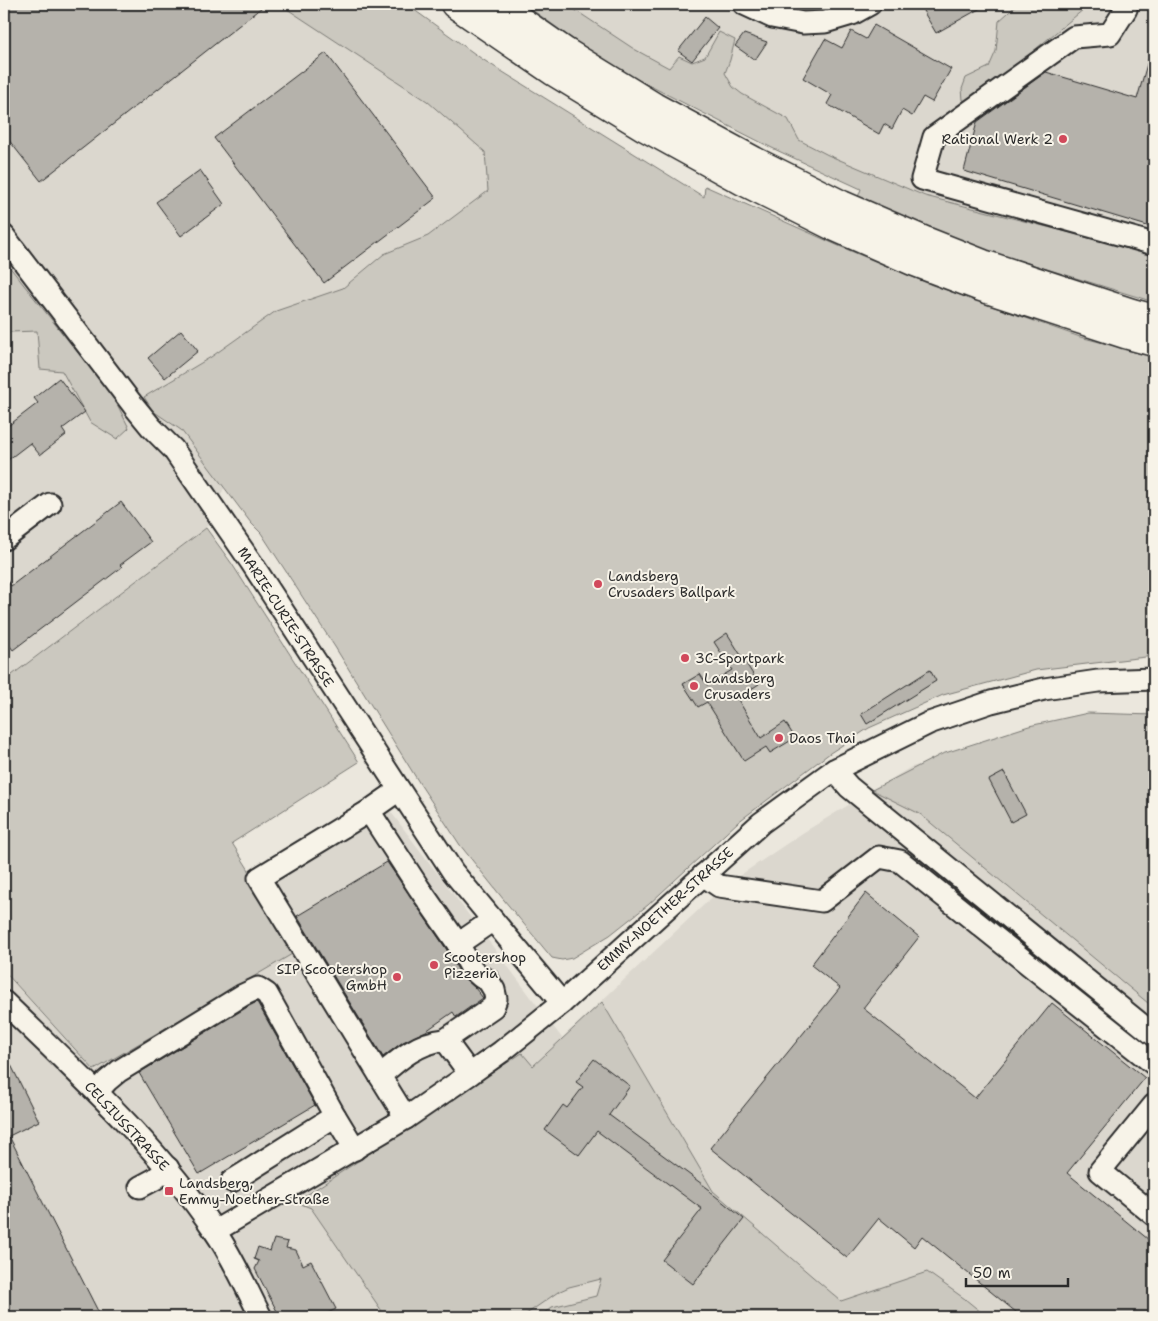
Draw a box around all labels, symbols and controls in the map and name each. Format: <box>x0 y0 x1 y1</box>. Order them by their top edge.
place label: Rational Werk 2 <box>942 130 1053 148</box>
marker: Rational Werk 2 <box>1057 133 1069 145</box>
street label: MARIE-CURIE-STRASSE <box>234 543 338 691</box>
place label: Landsberg Crusaders Ballpark <box>608 567 735 601</box>
marker: Landsberg Crusaders Ballpark <box>592 578 604 590</box>
place label: 3C-Sportpark <box>695 649 785 667</box>
marker: 3C-Sportpark <box>679 652 691 664</box>
place label: Landsberg Crusaders <box>704 669 775 703</box>
marker: Landsberg Crusaders <box>688 680 700 692</box>
place label: Daos Thai <box>789 729 856 747</box>
marker: Daos Thai <box>773 732 785 744</box>
street label: EMMY-NOETHER-STRASSE <box>593 843 737 975</box>
place label: Scootershop Pizzeria <box>444 948 526 982</box>
marker: Scootershop Pizzeria <box>428 959 440 971</box>
place label: SIP Scootershop GmbH <box>277 960 387 994</box>
marker: SIP Scootershop GmbH <box>391 971 403 983</box>
street label: CELSIUSSTRASSE <box>81 1077 173 1175</box>
place label: Landsberg, Emmy-Noether-Straße <box>179 1174 330 1208</box>
marker: Landsberg, Emmy-Noether-Straße <box>163 1185 175 1197</box>
scale bar <box>966 1256 1068 1288</box>
text: 50 m <box>973 1263 1011 1283</box>

